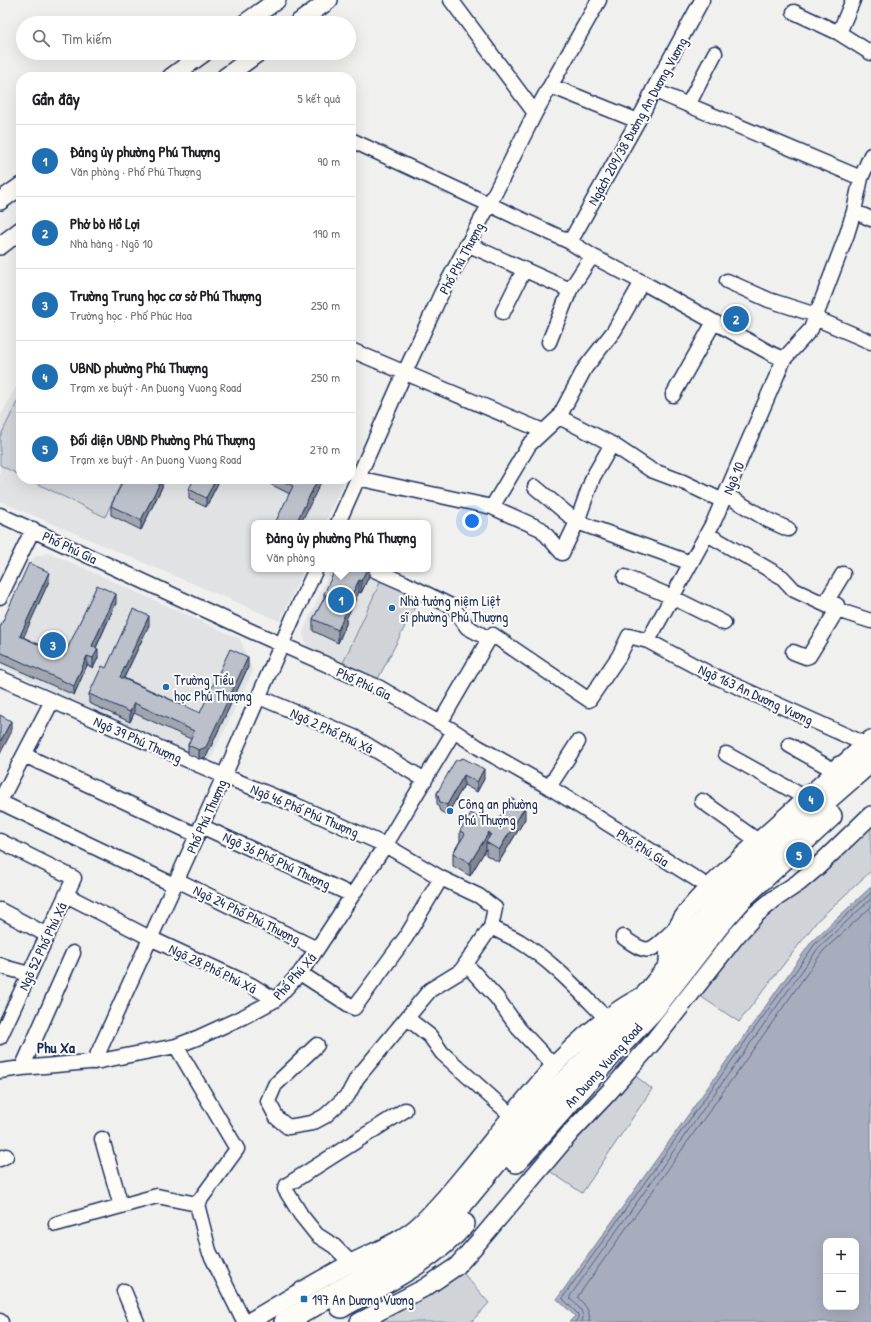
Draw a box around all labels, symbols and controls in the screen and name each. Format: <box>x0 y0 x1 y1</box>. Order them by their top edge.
search box <box>16 16 356 60</box>
icon: search <box>30 27 52 49</box>
text: Tìm kiếm <box>62 28 112 49</box>
street label: Ngách 209/38 Đường An Dương Vương <box>583 33 692 209</box>
text: Gần đây <box>32 87 80 110</box>
text: 5 kết quả <box>297 89 340 107</box>
text: Đảng ủy phường Phú Thượng <box>70 141 220 162</box>
text: 1 <box>43 152 47 170</box>
text: 90 m <box>318 152 340 170</box>
text: Văn phòng · Phố Phú Thượng <box>70 162 201 180</box>
text: Phở bò Hồ Lợi <box>70 213 140 234</box>
street label: Phố Phú Thượng <box>434 219 489 298</box>
text: 2 <box>42 224 48 242</box>
text: 190 m <box>313 224 340 242</box>
text: Nhà hàng · Ngõ 10 <box>70 234 153 252</box>
text: Trường Trung học cơ sở Phú Thượng <box>70 285 261 306</box>
text: 3 <box>42 296 48 314</box>
text: 250 m <box>311 296 340 314</box>
pin: 2 <box>723 304 749 334</box>
text: Trường học · Phố Phúc Hoa <box>70 306 192 324</box>
text: UBND phường Phú Thượng <box>70 357 208 378</box>
text: 4 <box>43 368 47 386</box>
text: 250 m <box>311 368 340 386</box>
text: Trạm xe buýt · An Duong Vuong Road <box>70 378 241 396</box>
text: Đối diện UBND Phường Phú Thượng <box>70 429 255 450</box>
text: 5 <box>42 440 48 458</box>
text: 270 m <box>310 440 340 458</box>
text: Trạm xe buýt · An Duong Vuong Road <box>70 450 241 468</box>
street label: Ngõ 10 <box>718 459 749 498</box>
your location <box>462 511 482 531</box>
popup <box>251 520 431 572</box>
street label: Phố Phú Gia <box>40 526 101 568</box>
text: Đảng ủy phường Phú Thượng <box>266 527 416 548</box>
text: Văn phòng <box>266 548 315 566</box>
pin: 1 <box>328 585 354 615</box>
place label: Nhà tưởng niệm Liệt sĩ phường Phú Thượng <box>400 591 508 627</box>
marker: Nhà tưởng niệm Liệt sĩ phường Phú Thượng <box>387 603 397 613</box>
pin: 3 <box>40 630 66 660</box>
street label: Ngõ 163 An Dương Vương <box>695 659 816 730</box>
street label: Phố Phú Gia <box>334 662 395 704</box>
place label: Trường Tiểu học Phú Thượng <box>174 670 252 706</box>
marker: Trường Tiểu học Phú Thượng <box>161 682 171 692</box>
street label: Ngõ 2 Phố Phú Xá <box>287 703 377 759</box>
street label: Ngõ 39 Phú Thượng <box>90 711 185 768</box>
street label: Phố Phú Thượng <box>181 776 232 856</box>
street label: Ngõ 46 Phố Phú Thượng <box>248 779 362 842</box>
pin: 4 <box>798 784 824 814</box>
place label: Công an phường Phú Thượng <box>458 794 538 830</box>
marker: Công an phường Phú Thượng <box>445 806 455 816</box>
street label: Phố Phú Gia <box>613 824 673 871</box>
street label: Ngõ 36 Phố Phú Thượng <box>220 827 334 894</box>
pin: 5 <box>786 840 812 870</box>
street label: Ngõ 24 Phố Phú Thượng <box>190 880 304 949</box>
street label: Ngõ 52 Phố Phú Xá <box>13 898 72 994</box>
street label: Ngõ 28 Phố Phú Xá <box>166 939 260 999</box>
street label: Phố Phú Xá <box>268 948 320 1004</box>
street label: An Duong Vuong Road <box>560 1018 647 1112</box>
district label: Phu Xa <box>37 1037 75 1058</box>
map controls <box>823 1238 859 1310</box>
button: + <box>823 1238 859 1274</box>
button: − <box>823 1274 859 1310</box>
place label: 197 An Dương Vương <box>312 1290 414 1310</box>
marker: 197 An Dương Vương <box>299 1294 309 1304</box>

